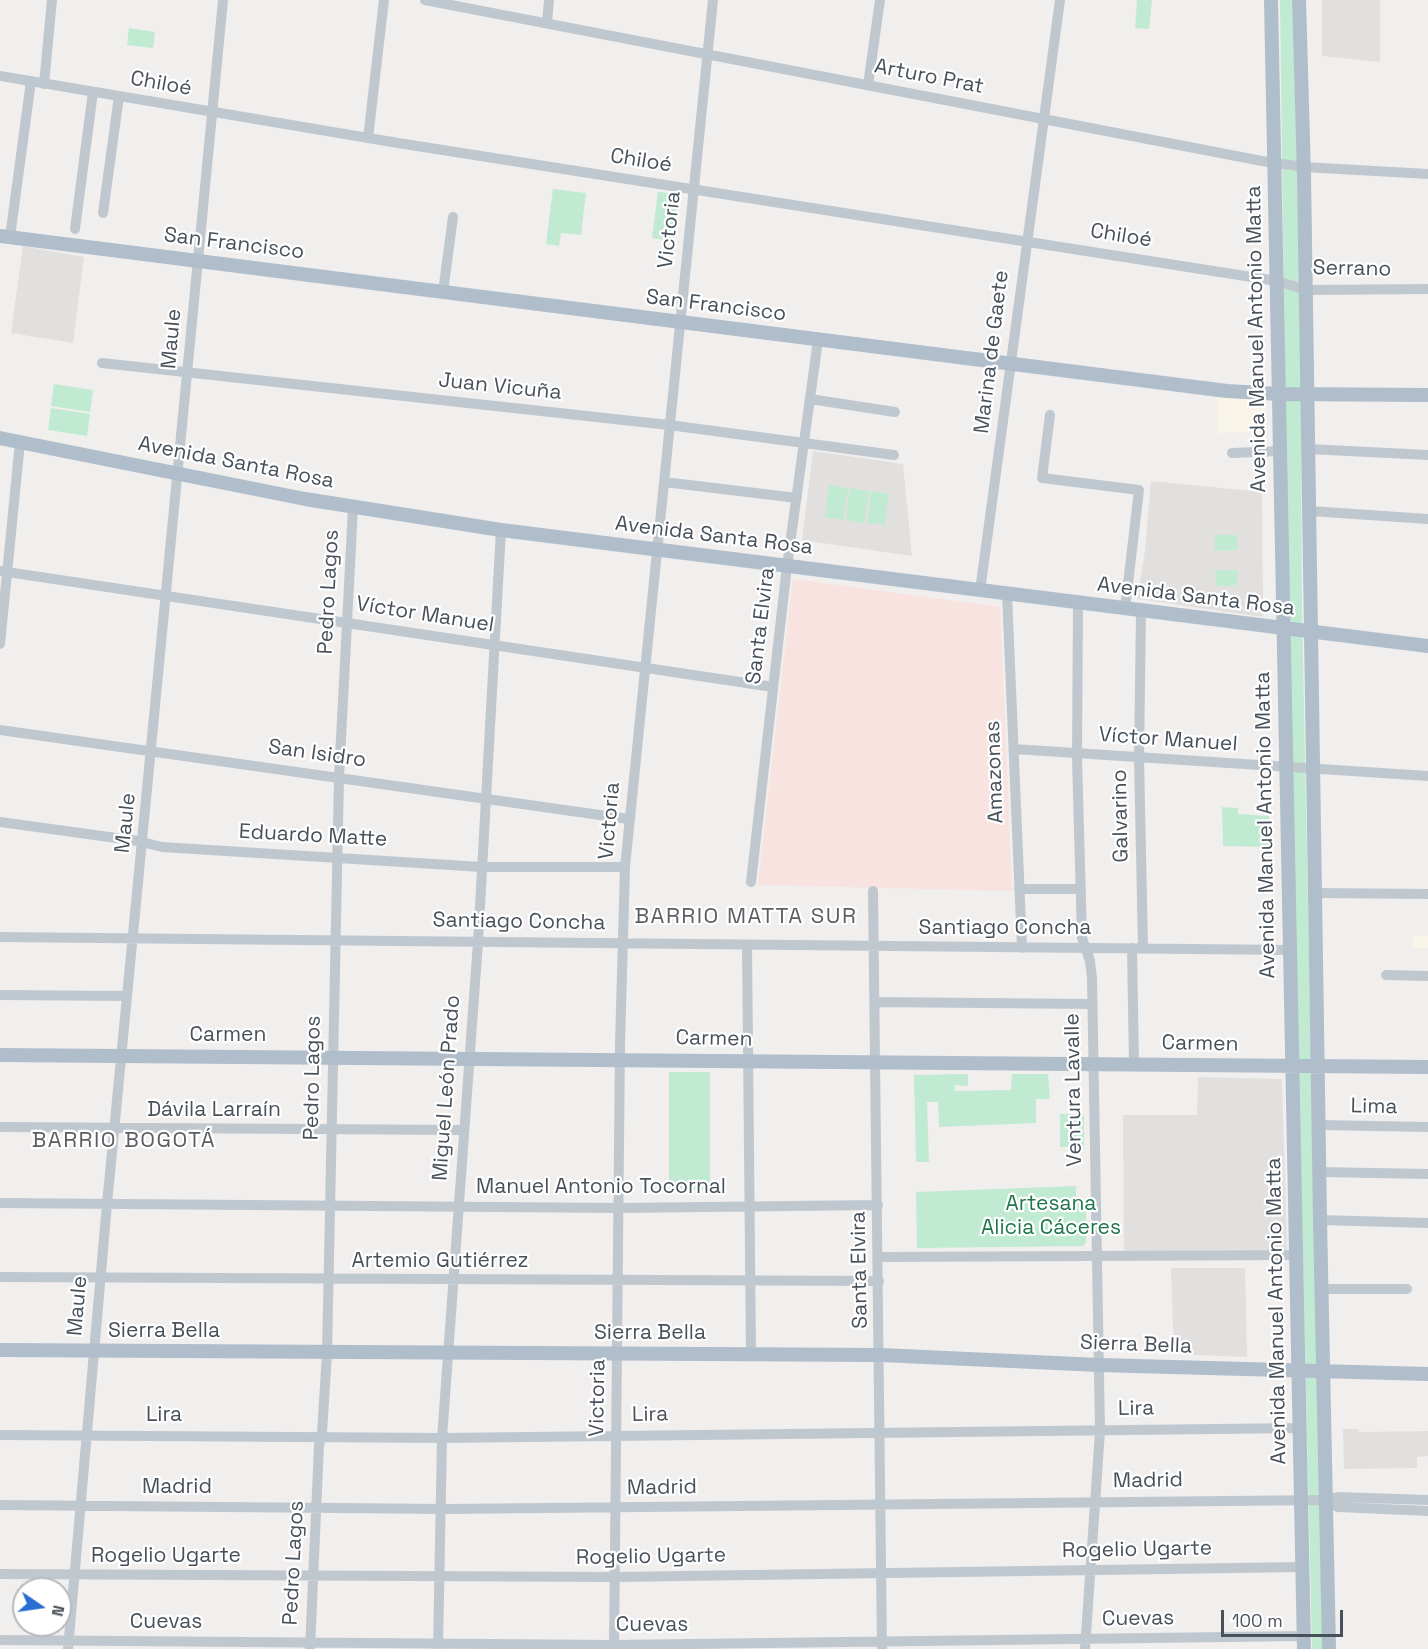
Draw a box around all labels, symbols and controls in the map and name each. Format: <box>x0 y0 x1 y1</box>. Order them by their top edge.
street label: Arturo Prat <box>872 54 986 100</box>
street label: Chiloé <box>128 66 194 102</box>
street label: Chiloé <box>608 144 674 178</box>
street label: Avenida Manuel Antonio Matta <box>1242 185 1272 493</box>
street label: Victoria <box>653 190 687 270</box>
street label: Chiloé <box>1088 219 1154 253</box>
street label: San Francisco <box>162 223 306 265</box>
street label: Serrano <box>1312 256 1392 282</box>
street label: Marina de Gaete <box>969 269 1015 435</box>
street label: San Francisco <box>644 285 788 327</box>
street label: Maule <box>157 308 187 370</box>
street label: Juan Vicuña <box>437 368 563 406</box>
street label: Avenida Santa Rosa <box>136 432 336 494</box>
street label: Avenida Santa Rosa <box>614 511 814 561</box>
street label: Pedro Lagos <box>313 529 345 655</box>
street label: Santa Elvira <box>741 566 781 686</box>
street label: Avenida Santa Rosa <box>1096 572 1296 622</box>
street label: Víctor Manuel <box>354 592 496 638</box>
street label: Avenida Manuel Antonio Matta <box>1251 671 1281 979</box>
street label: Amazonas <box>981 720 1009 824</box>
street label: Víctor Manuel <box>1098 723 1238 757</box>
street label: San Isidro <box>266 735 368 773</box>
street label: Galvarino <box>1108 769 1134 863</box>
street label: Victoria <box>594 781 626 861</box>
street label: Maule <box>110 792 142 854</box>
street label: Eduardo Matte <box>238 820 388 852</box>
district label: BARRIO MATTA SUR <box>635 904 857 930</box>
street label: Santiago Concha <box>432 908 606 936</box>
street label: Santiago Concha <box>919 915 1091 941</box>
street label: Miguel León Prado <box>428 994 466 1182</box>
street label: Ventura Lavalle <box>1060 1013 1088 1167</box>
street label: Pedro Lagos <box>299 1015 327 1141</box>
street label: Carmen <box>190 1022 266 1048</box>
street label: Carmen <box>675 1026 753 1052</box>
street label: Carmen <box>1161 1031 1239 1057</box>
street label: Lima <box>1350 1094 1398 1120</box>
street label: Dávila Larraín <box>147 1097 281 1123</box>
district label: BARRIO BOGOTÁ <box>32 1128 216 1154</box>
street label: Avenida Manuel Antonio Matta <box>1262 1157 1292 1465</box>
street label: Manuel Antonio Tocornal <box>476 1174 726 1200</box>
park label: Artesana Alicia Cáceres <box>981 1191 1121 1241</box>
street label: Santa Elvira <box>846 1211 874 1329</box>
street label: Artemio Gutiérrez <box>352 1248 528 1274</box>
street label: Maule <box>63 1275 93 1337</box>
street label: Sierra Bella <box>108 1318 220 1344</box>
street label: Sierra Bella <box>594 1320 706 1346</box>
street label: Sierra Bella <box>1080 1330 1192 1360</box>
street label: Victoria <box>585 1359 611 1437</box>
street label: Lira <box>1118 1396 1154 1422</box>
street label: Lira <box>146 1402 182 1428</box>
street label: Lira <box>632 1402 668 1428</box>
street label: Madrid <box>1113 1468 1183 1494</box>
street label: Madrid <box>142 1474 212 1500</box>
street label: Madrid <box>627 1475 697 1501</box>
street label: Pedro Lagos <box>278 1500 310 1626</box>
street label: Rogelio Ugarte <box>1062 1536 1212 1564</box>
street label: Rogelio Ugarte <box>91 1543 241 1569</box>
street label: Rogelio Ugarte <box>576 1543 726 1571</box>
north arrow <box>12 1577 72 1637</box>
scale bar <box>1224 1598 1346 1636</box>
text: N <box>47 1603 70 1618</box>
street label: Cuevas <box>1102 1606 1174 1632</box>
street label: Cuevas <box>130 1609 202 1635</box>
text: 100 m <box>1232 1609 1283 1632</box>
street label: Cuevas <box>616 1612 688 1638</box>

